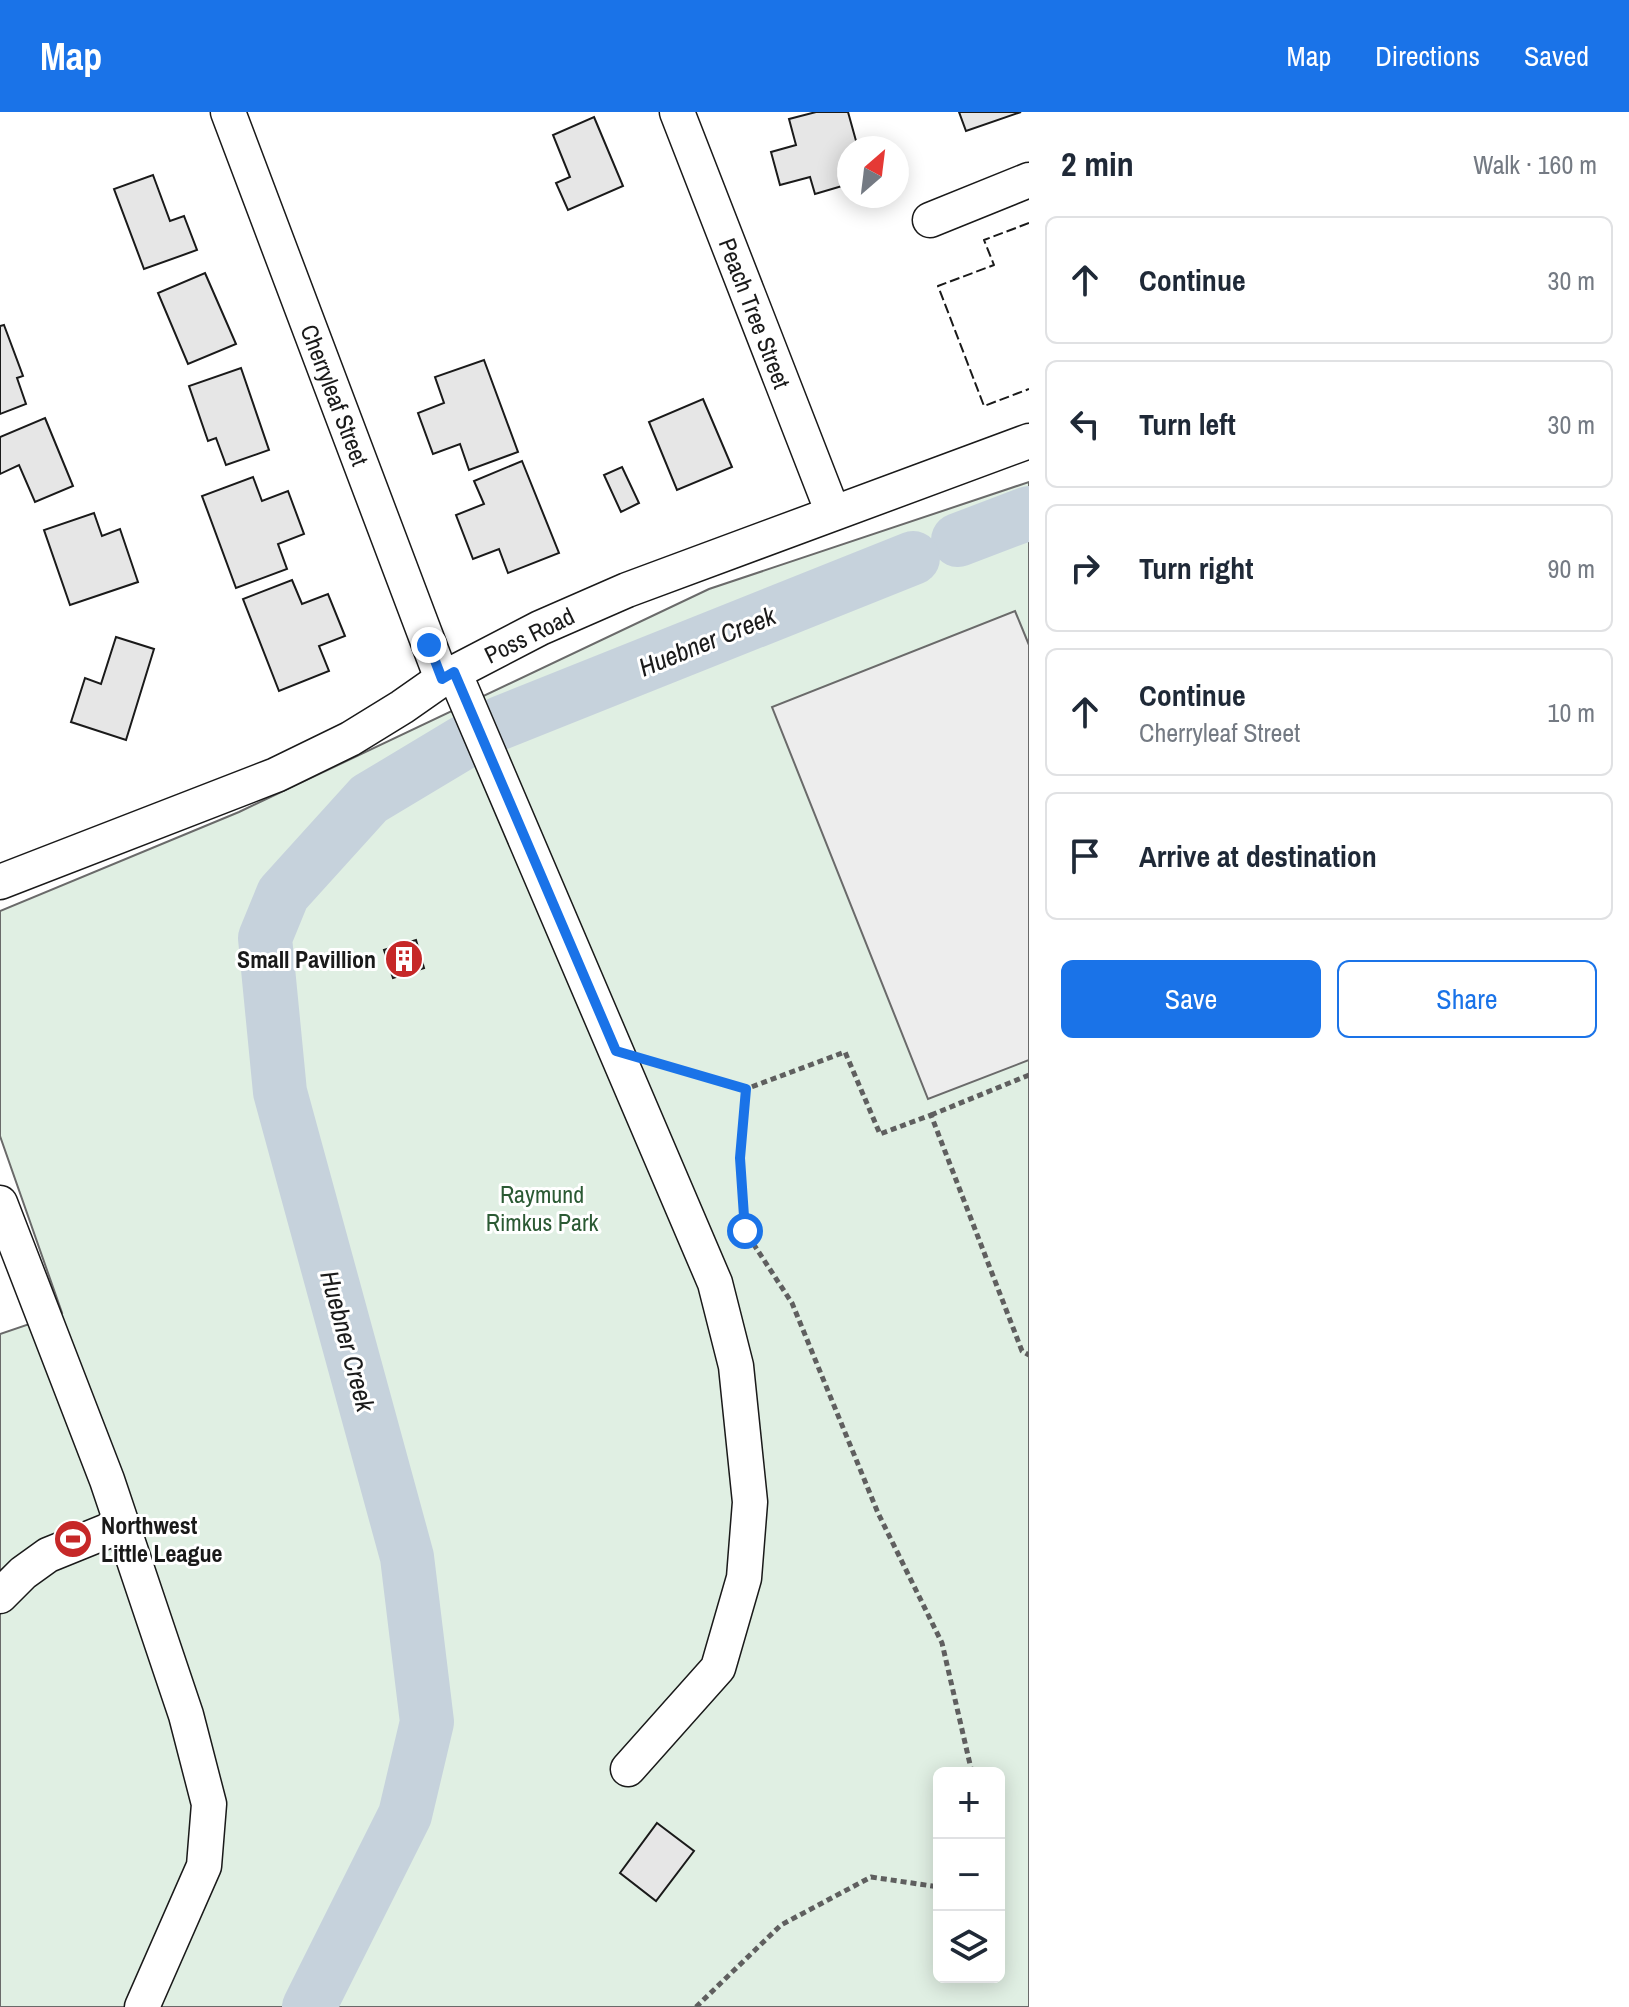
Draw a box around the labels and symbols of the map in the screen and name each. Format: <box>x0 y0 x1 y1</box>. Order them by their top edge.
north arrow <box>837 136 909 208</box>
street label: Peach Tree Street <box>712 233 799 393</box>
street label: Cherryleaf Street <box>293 320 377 471</box>
water label: Huebner Creek <box>633 597 782 684</box>
street label: Poss Road <box>479 600 579 670</box>
route end <box>411 627 447 663</box>
building icon: Small Pavillion <box>383 938 425 980</box>
place label: Small Pavillion <box>237 943 376 975</box>
park label: Raymund Rimkus Park <box>486 1178 598 1238</box>
route start <box>727 1213 763 1249</box>
water label: Huebner Creek <box>312 1267 384 1417</box>
place label: Northwest Little League <box>101 1509 222 1569</box>
sports icon: Northwest Little League <box>52 1518 94 1560</box>

